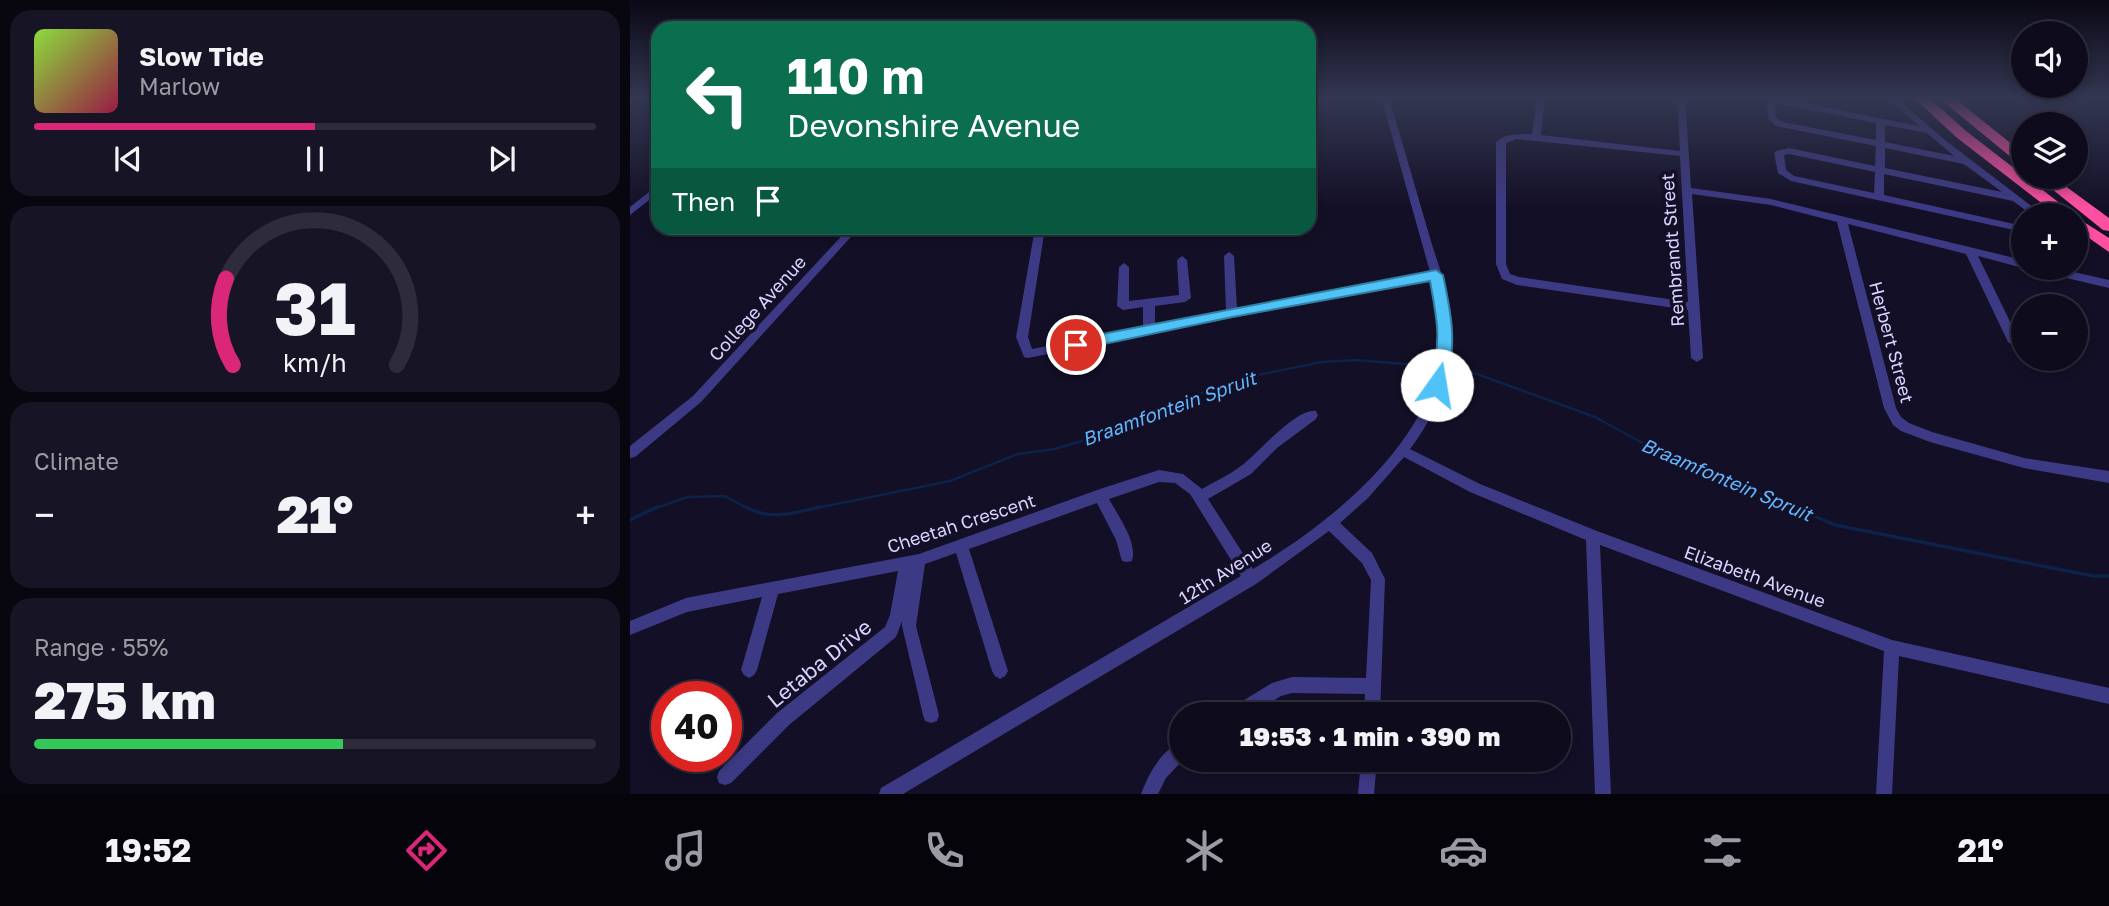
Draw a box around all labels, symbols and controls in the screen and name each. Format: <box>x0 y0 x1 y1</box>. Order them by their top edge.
map controls <box>2011 21 2088 371</box>
button: sound <box>2011 21 2088 98</box>
text: Slow Tide <box>139 41 264 72</box>
text: 110 m <box>787 46 924 105</box>
icon: left <box>672 49 763 140</box>
text: Marlow <box>139 72 220 100</box>
text: Devonshire Avenue <box>787 106 1080 144</box>
button: layers <box>2011 112 2088 189</box>
icon: previous <box>109 140 147 178</box>
icon: pause <box>296 140 334 178</box>
icon: next <box>483 140 521 178</box>
street label: Rembrandt Street <box>1656 173 1688 327</box>
icon: arrive <box>749 182 787 220</box>
text: Then <box>672 186 735 217</box>
button: + <box>2011 203 2088 280</box>
street label: College Avenue <box>704 251 810 365</box>
text: 31 <box>274 264 356 351</box>
street label: Herbert Street <box>1865 279 1919 405</box>
button: − <box>2011 294 2088 371</box>
pin <box>1046 315 1106 375</box>
icon: arrive <box>1057 326 1095 364</box>
text: km/h <box>283 347 347 378</box>
position arrow <box>1400 348 1474 422</box>
water label: Braamfontein Spruit <box>1079 365 1261 450</box>
water label: Braamfontein Spruit <box>1638 433 1818 526</box>
text: Climate <box>34 447 119 475</box>
text: 21° <box>277 482 353 544</box>
street label: Cheetah Crescent <box>884 489 1038 557</box>
text: − <box>34 492 55 537</box>
text: + <box>575 492 596 537</box>
street label: 12th Avenue <box>1174 534 1276 608</box>
street label: Elizabeth Avenue <box>1681 540 1829 612</box>
street label: Letaba Drive <box>762 613 876 713</box>
text: Range · 55% <box>34 633 168 661</box>
text: 275 km <box>34 668 216 730</box>
speed limit sign: 40 <box>651 681 742 772</box>
text: 19:53 · 1 min · 390 m <box>1240 721 1500 752</box>
icon: directions <box>402 826 451 875</box>
icon: music <box>661 826 710 875</box>
icon: phone <box>920 826 969 875</box>
icon: climate <box>1180 826 1229 875</box>
icon: car <box>1439 826 1488 875</box>
icon: filters <box>1698 826 1747 875</box>
text: 19:52 <box>105 831 191 869</box>
text: 21° <box>1957 831 2004 869</box>

